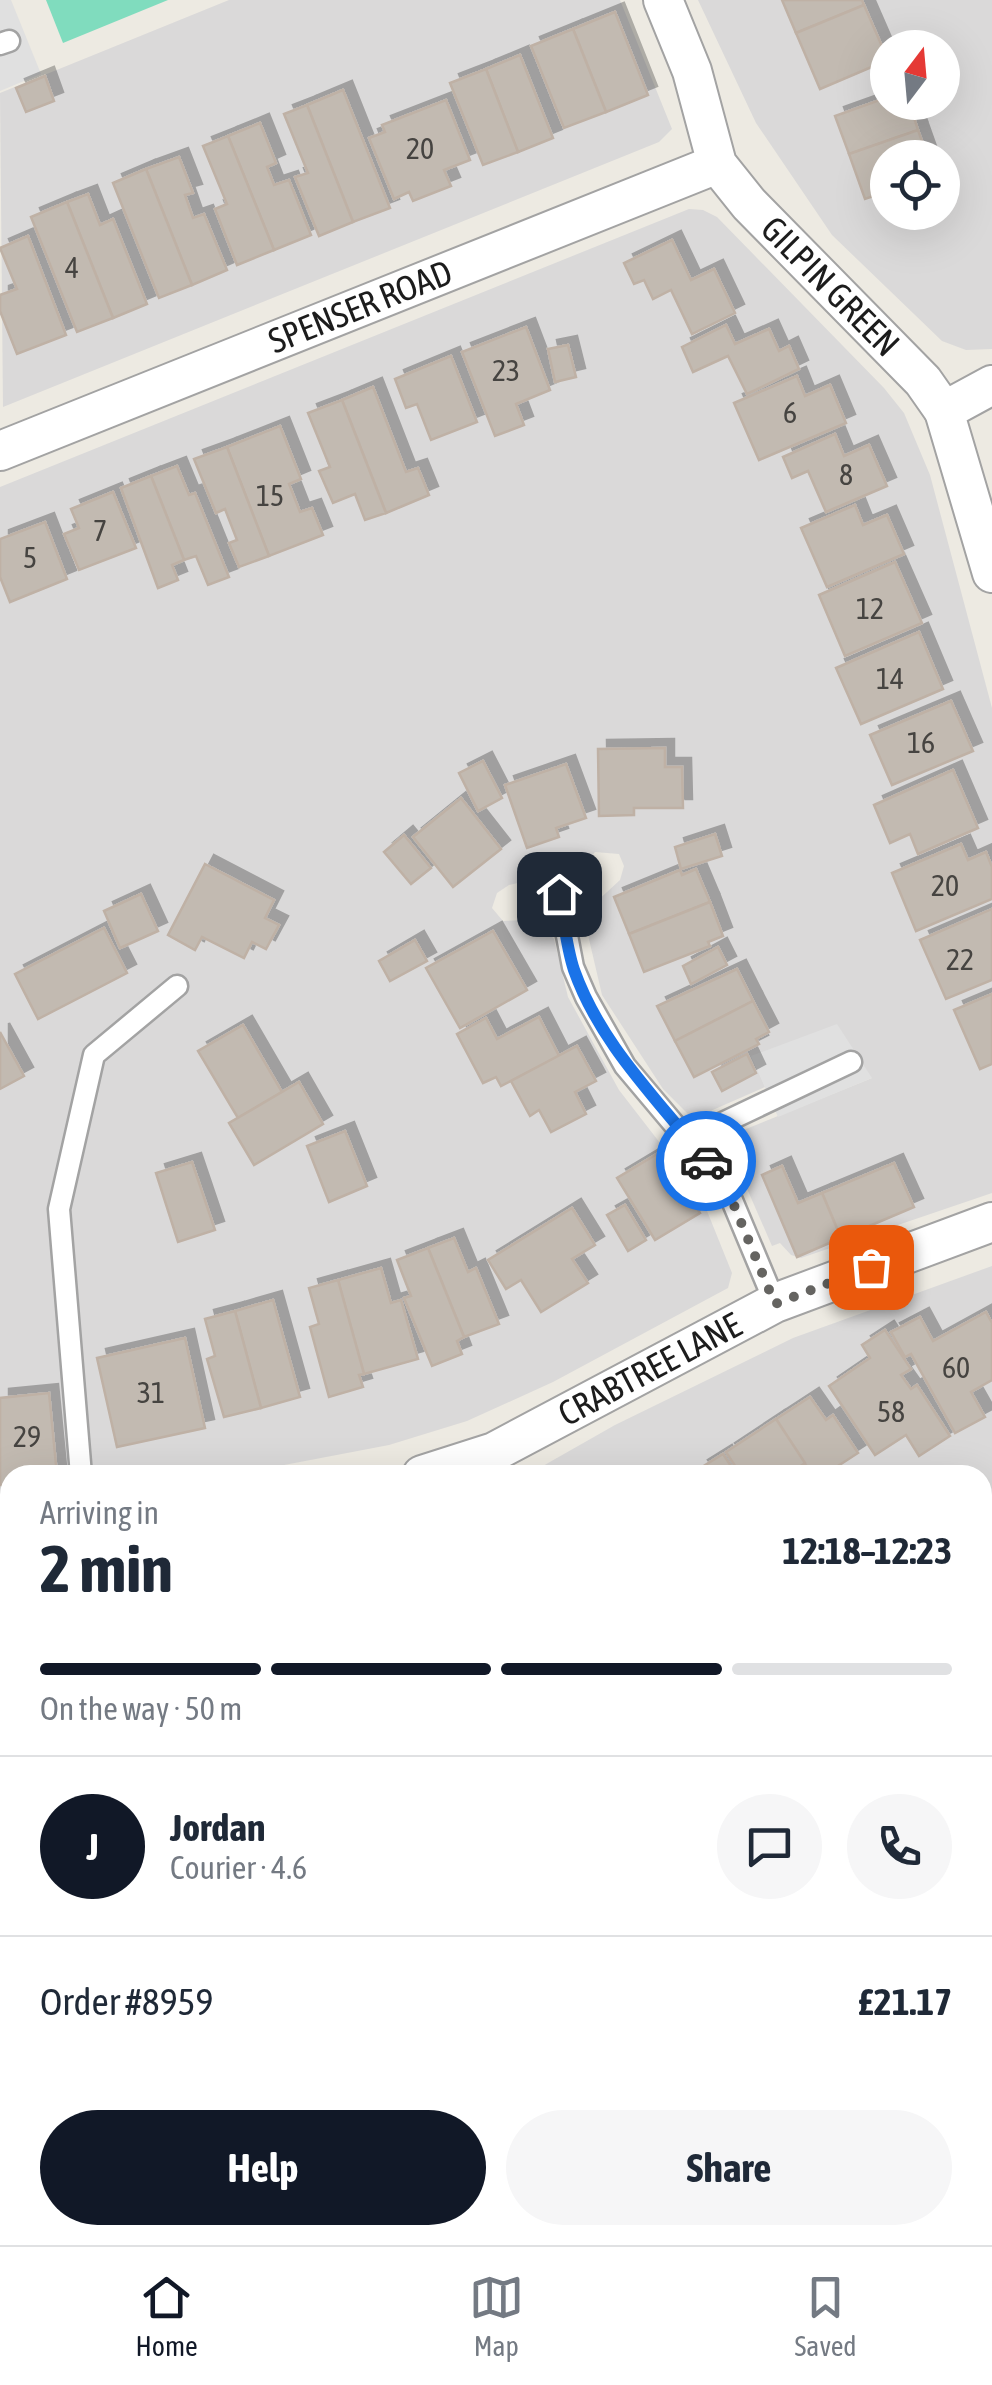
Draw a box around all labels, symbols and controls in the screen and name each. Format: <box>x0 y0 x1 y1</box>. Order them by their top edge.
north arrow <box>870 30 960 120</box>
map controls <box>870 30 960 230</box>
house number: 20 <box>406 131 434 165</box>
button: locate <box>870 140 960 230</box>
street label: GILPIN GREEN <box>754 208 908 364</box>
house number: 4 <box>65 250 79 284</box>
street label: SPENSER ROAD <box>262 251 457 360</box>
house number: 23 <box>492 353 520 387</box>
house number: 6 <box>783 395 797 429</box>
house number: 8 <box>839 457 853 491</box>
house number: 15 <box>256 478 284 512</box>
house number: 7 <box>93 513 107 547</box>
house number: 5 <box>23 540 37 574</box>
house number: 12 <box>856 591 884 625</box>
house number: 14 <box>876 661 904 695</box>
house number: 16 <box>907 725 935 759</box>
pin <box>517 852 602 937</box>
icon: home <box>532 867 587 922</box>
house number: 20 <box>931 868 959 902</box>
house number: 22 <box>946 942 974 976</box>
courier <box>656 1111 756 1211</box>
icon: car <box>679 1134 734 1189</box>
pin <box>829 1225 914 1310</box>
icon: bag <box>844 1240 899 1295</box>
street label: CRABTREE LANE <box>551 1304 748 1433</box>
house number: 60 <box>942 1350 970 1384</box>
house number: 31 <box>137 1375 165 1409</box>
house number: 58 <box>877 1394 905 1428</box>
house number: 29 <box>13 1419 41 1453</box>
text: Arriving in <box>40 1494 159 1531</box>
text: 12:18–12:23 <box>782 1529 952 1572</box>
text: 2 min <box>40 1531 173 1606</box>
text: On the way · 50 m <box>40 1690 242 1727</box>
button: chat <box>717 1794 822 1899</box>
button: phone <box>847 1794 952 1899</box>
text: Jordan <box>170 1806 265 1849</box>
text: J <box>86 1825 99 1868</box>
text: Courier · 4.6 <box>170 1849 307 1886</box>
text: Order #8959 <box>40 1980 213 2023</box>
text: £21.17 <box>858 1980 952 2023</box>
button: Help <box>40 2110 486 2225</box>
button: Share <box>506 2110 952 2225</box>
tab: Home <box>135 2270 198 2362</box>
tab: Map <box>469 2270 524 2362</box>
tab: Saved <box>795 2270 857 2362</box>

